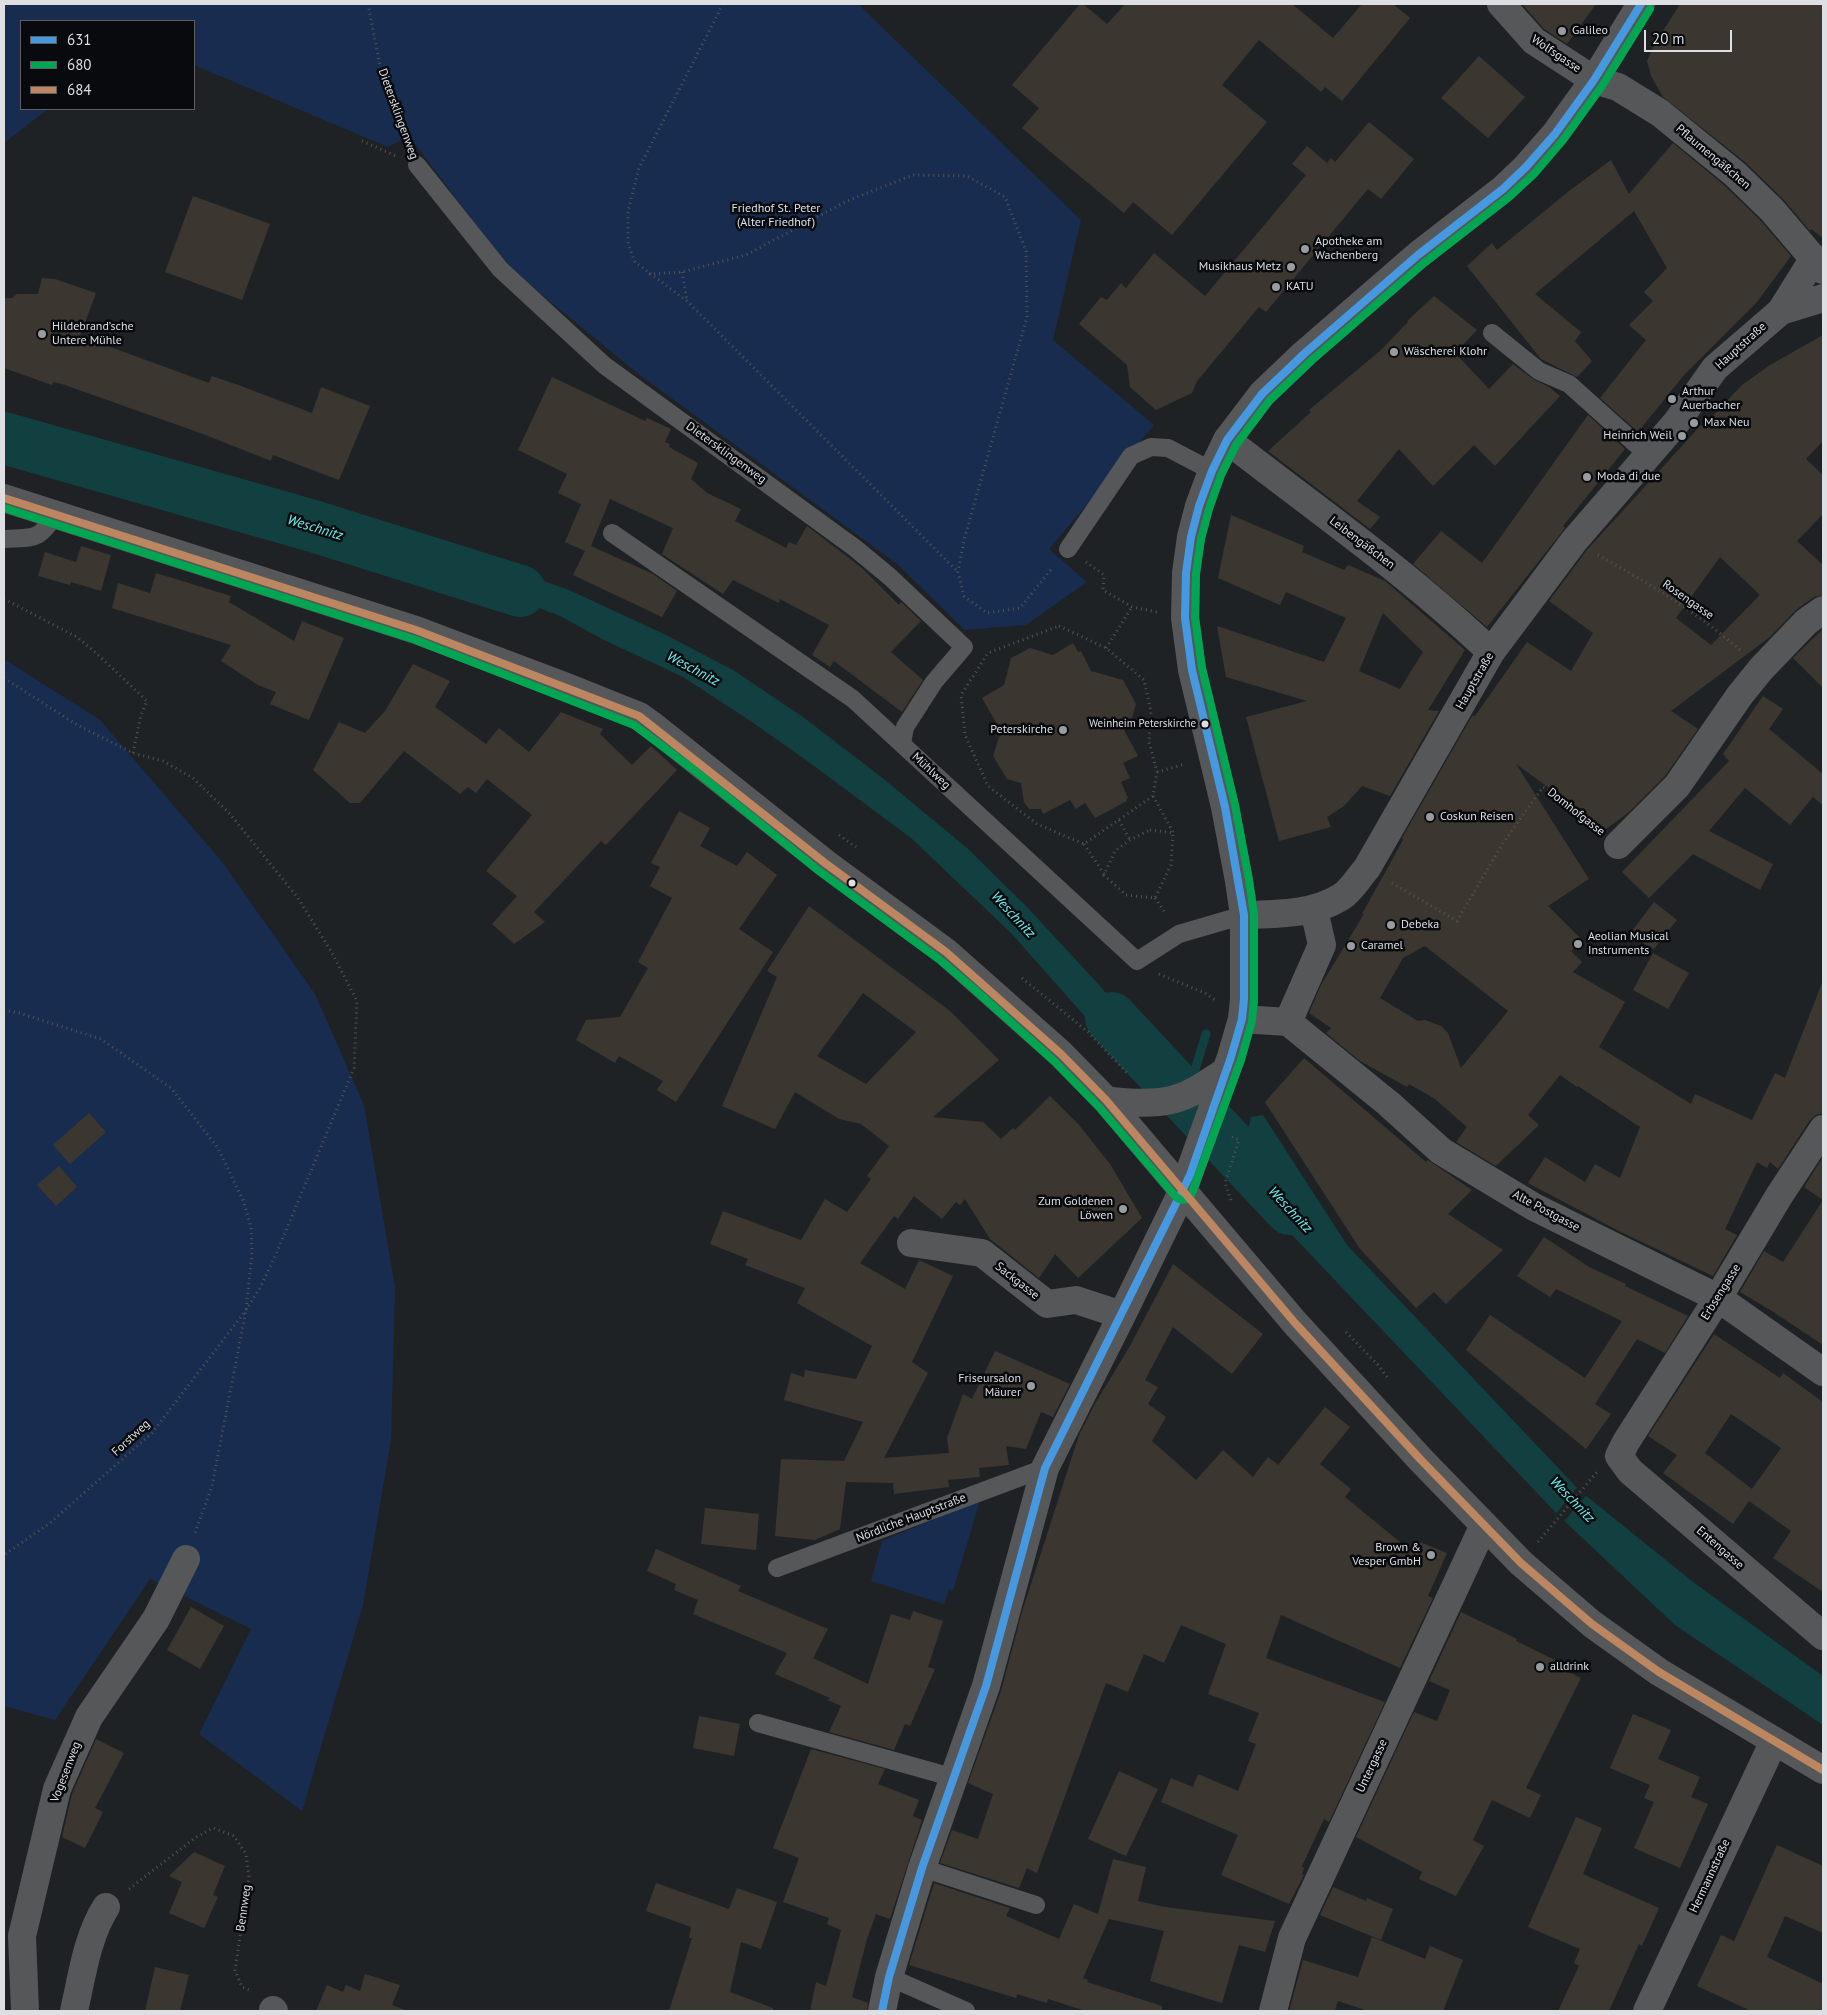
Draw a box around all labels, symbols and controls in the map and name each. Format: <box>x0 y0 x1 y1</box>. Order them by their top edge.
legend <box>20 20 195 110</box>
scale bar <box>1647 20 1734 52</box>
place label: Galileo <box>1572 24 1608 38</box>
marker: Galileo <box>1556 25 1568 37</box>
text: 20 m <box>1652 29 1685 48</box>
text: 631 <box>67 30 92 49</box>
street label: Wolfsgasse <box>1528 32 1584 76</box>
text: 680 <box>67 55 92 74</box>
street label: Dietersklingenweg <box>375 67 421 161</box>
text: 684 <box>67 80 92 99</box>
street label: Pflaumengäßchen <box>1673 122 1753 192</box>
park label: Friedhof St. Peter (Alter Friedhof) <box>732 202 820 230</box>
place label: Apotheke am Wachenberg <box>1315 235 1382 263</box>
marker: Apotheke am Wachenberg <box>1299 243 1311 255</box>
place label: Musikhaus Metz <box>1199 260 1281 274</box>
marker: Musikhaus Metz <box>1285 261 1297 273</box>
place label: KATU <box>1286 280 1314 294</box>
marker: KATU <box>1270 281 1282 293</box>
street label: Hauptstraße <box>1713 319 1769 373</box>
place label: Hildebrand’sche Untere Mühle <box>52 320 134 348</box>
marker: Hildebrand’sche Untere Mühle <box>36 328 48 340</box>
place label: Wäscherei Klohr <box>1404 345 1487 359</box>
marker: Wäscherei Klohr <box>1388 346 1400 358</box>
place label: Arthur Auerbacher <box>1682 385 1740 413</box>
marker: Arthur Auerbacher <box>1666 393 1678 405</box>
place label: Max Neu <box>1704 416 1749 430</box>
marker: Max Neu <box>1688 417 1700 429</box>
street label: Dietersklingenweg <box>683 419 769 487</box>
place label: Heinrich Weil <box>1603 429 1672 443</box>
marker: Heinrich Weil <box>1676 430 1688 442</box>
place label: Moda di due <box>1597 470 1660 484</box>
marker: Moda di due <box>1581 471 1593 483</box>
water label: Weschnitz <box>285 512 345 544</box>
street label: Leibengäßchen <box>1326 514 1398 572</box>
street label: Rosengasse <box>1660 577 1716 623</box>
water label: Weschnitz <box>664 648 722 690</box>
street label: Hauptstraße <box>1453 650 1497 712</box>
place label: Weinheim Peterskirche <box>1089 717 1196 731</box>
marker: Weinheim Peterskirche <box>1200 719 1210 729</box>
place label: Peterskirche <box>990 723 1053 737</box>
marker: Peterskirche <box>1057 724 1069 736</box>
street label: Mühlweg <box>909 750 953 792</box>
street label: Domhofgasse <box>1544 785 1608 839</box>
place label: Coskun Reisen <box>1440 810 1513 824</box>
marker: Coskun Reisen <box>1424 811 1436 823</box>
unlabelled marker <box>847 878 857 888</box>
water label: Weschnitz <box>987 888 1039 942</box>
place label: Debeka <box>1401 918 1439 932</box>
marker: Debeka <box>1385 919 1397 931</box>
place label: Aeolian Musical Instruments <box>1588 930 1669 958</box>
marker: Aeolian Musical Instruments <box>1572 938 1584 950</box>
place label: Caramel <box>1361 939 1403 953</box>
marker: Caramel <box>1345 940 1357 952</box>
water label: Weschnitz <box>1264 1183 1316 1237</box>
street label: Alte Postgasse <box>1510 1187 1582 1235</box>
place label: Zum Goldenen Löwen <box>1038 1195 1113 1223</box>
marker: Zum Goldenen Löwen <box>1117 1203 1129 1215</box>
street label: Sackgasse <box>992 1259 1042 1303</box>
street label: Erbsengasse <box>1698 1261 1744 1323</box>
place label: Friseursalon Mäurer <box>958 1372 1021 1400</box>
marker: Friseursalon Mäurer <box>1025 1380 1037 1392</box>
street label: Forstweg <box>109 1417 153 1459</box>
water label: Weschnitz <box>1546 1474 1598 1526</box>
street label: Nördliche Hauptstraße <box>854 1490 968 1546</box>
street label: Entengasse <box>1693 1523 1747 1573</box>
place label: Brown & Vesper GmbH <box>1352 1541 1421 1569</box>
marker: Brown & Vesper GmbH <box>1425 1549 1437 1561</box>
place label: alldrink <box>1550 1660 1589 1674</box>
marker: alldrink <box>1534 1661 1546 1673</box>
street label: Untergasse <box>1353 1737 1391 1795</box>
street label: Vogesenweg <box>48 1740 84 1804</box>
street label: Hermannstraße <box>1687 1837 1733 1915</box>
street label: Bennweg <box>234 1884 254 1932</box>

